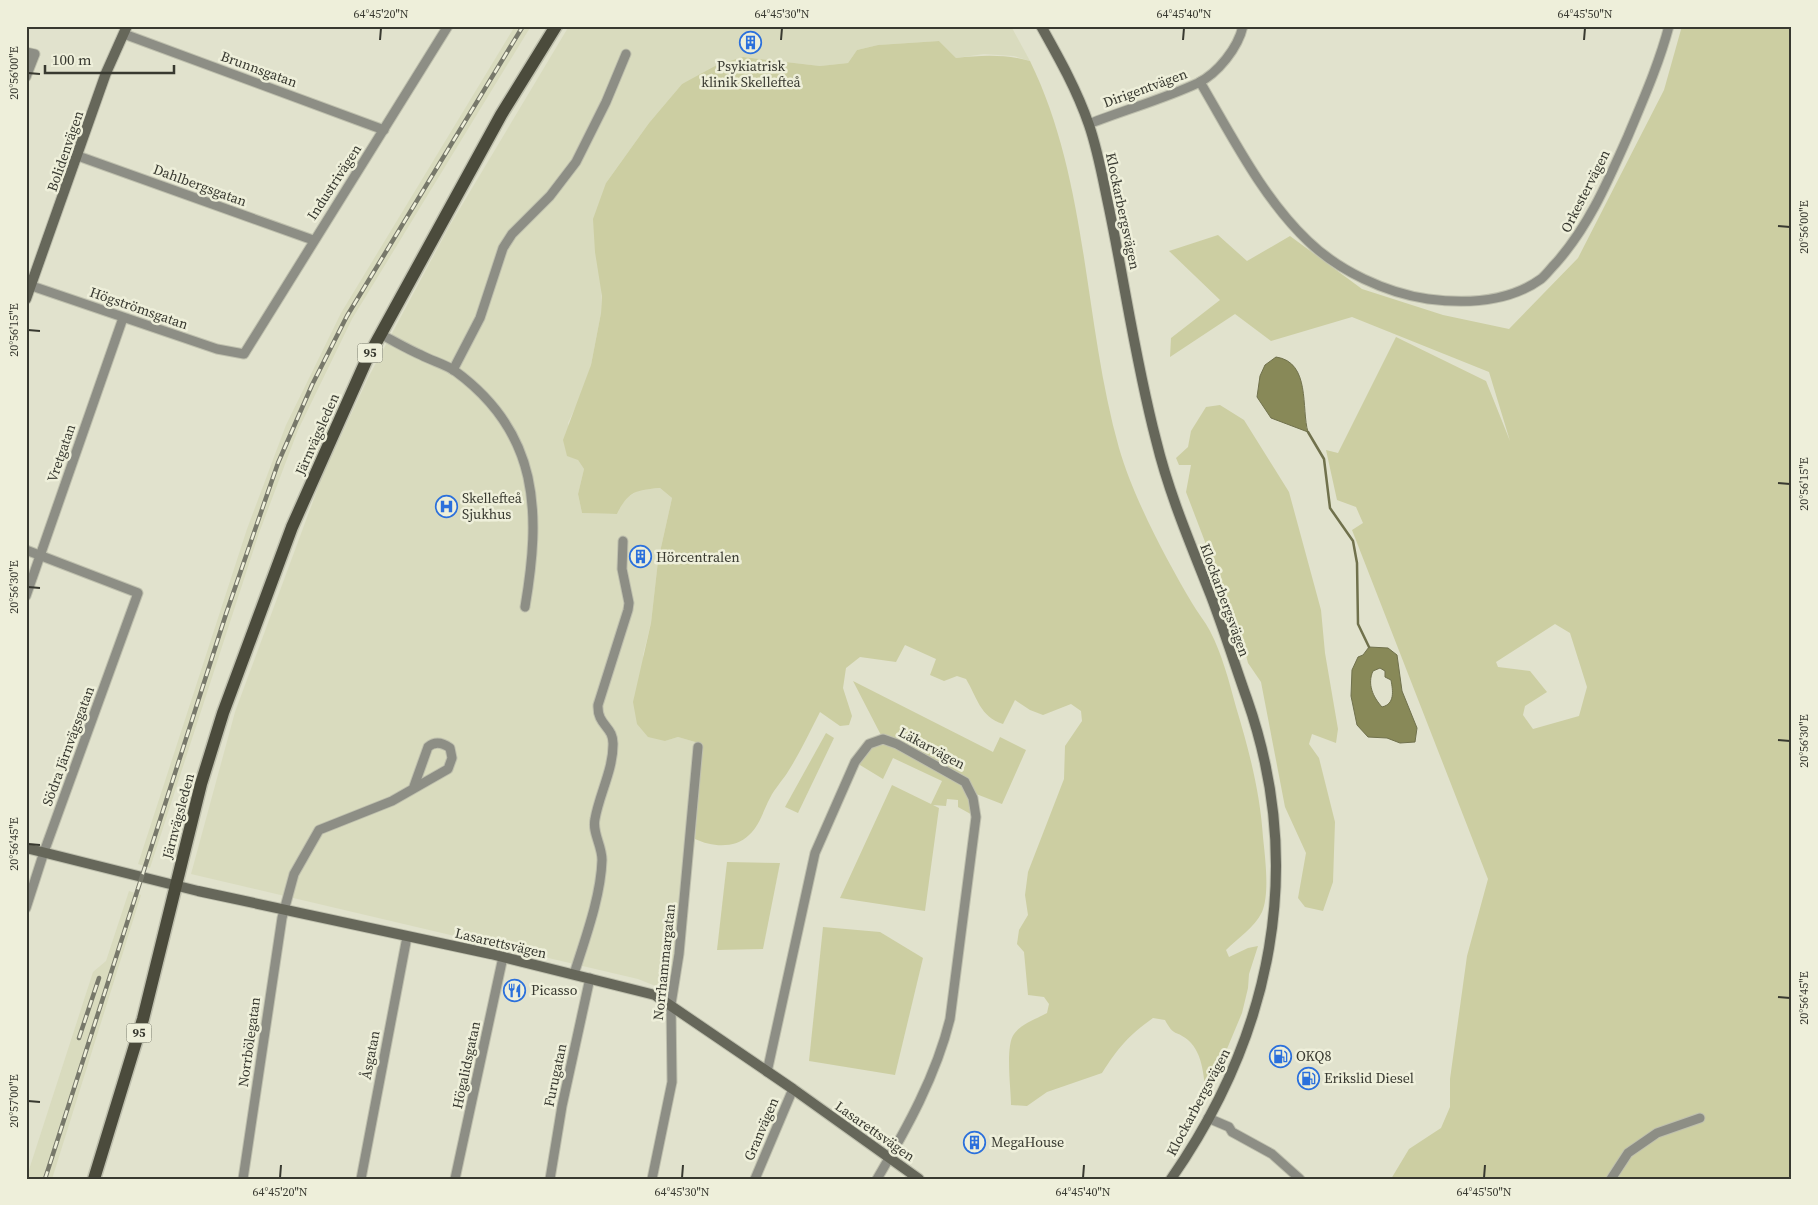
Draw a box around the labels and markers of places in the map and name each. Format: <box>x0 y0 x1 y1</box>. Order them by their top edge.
building icon: Psykiatrisk klinik Skellefteå <box>739 31 763 55</box>
place label: Psykiatrisk klinik Skellefteå <box>701 56 802 92</box>
place label: Skellefteå Sjukhus <box>462 488 523 524</box>
hospital icon: Skellefteå Sjukhus <box>434 494 458 518</box>
building icon: Hörcentralen <box>628 545 652 569</box>
place label: Hörcentralen <box>656 547 740 567</box>
restaurant icon: Picasso <box>503 978 527 1002</box>
place label: Picasso <box>531 980 578 1000</box>
fuel station icon: OKQ8 <box>1268 1044 1292 1068</box>
place label: OKQ8 <box>1296 1046 1331 1066</box>
fuel station icon: Erikslid Diesel <box>1296 1066 1320 1090</box>
place label: Erikslid Diesel <box>1324 1068 1414 1088</box>
building icon: MegaHouse <box>963 1130 987 1154</box>
place label: MegaHouse <box>991 1132 1064 1152</box>

